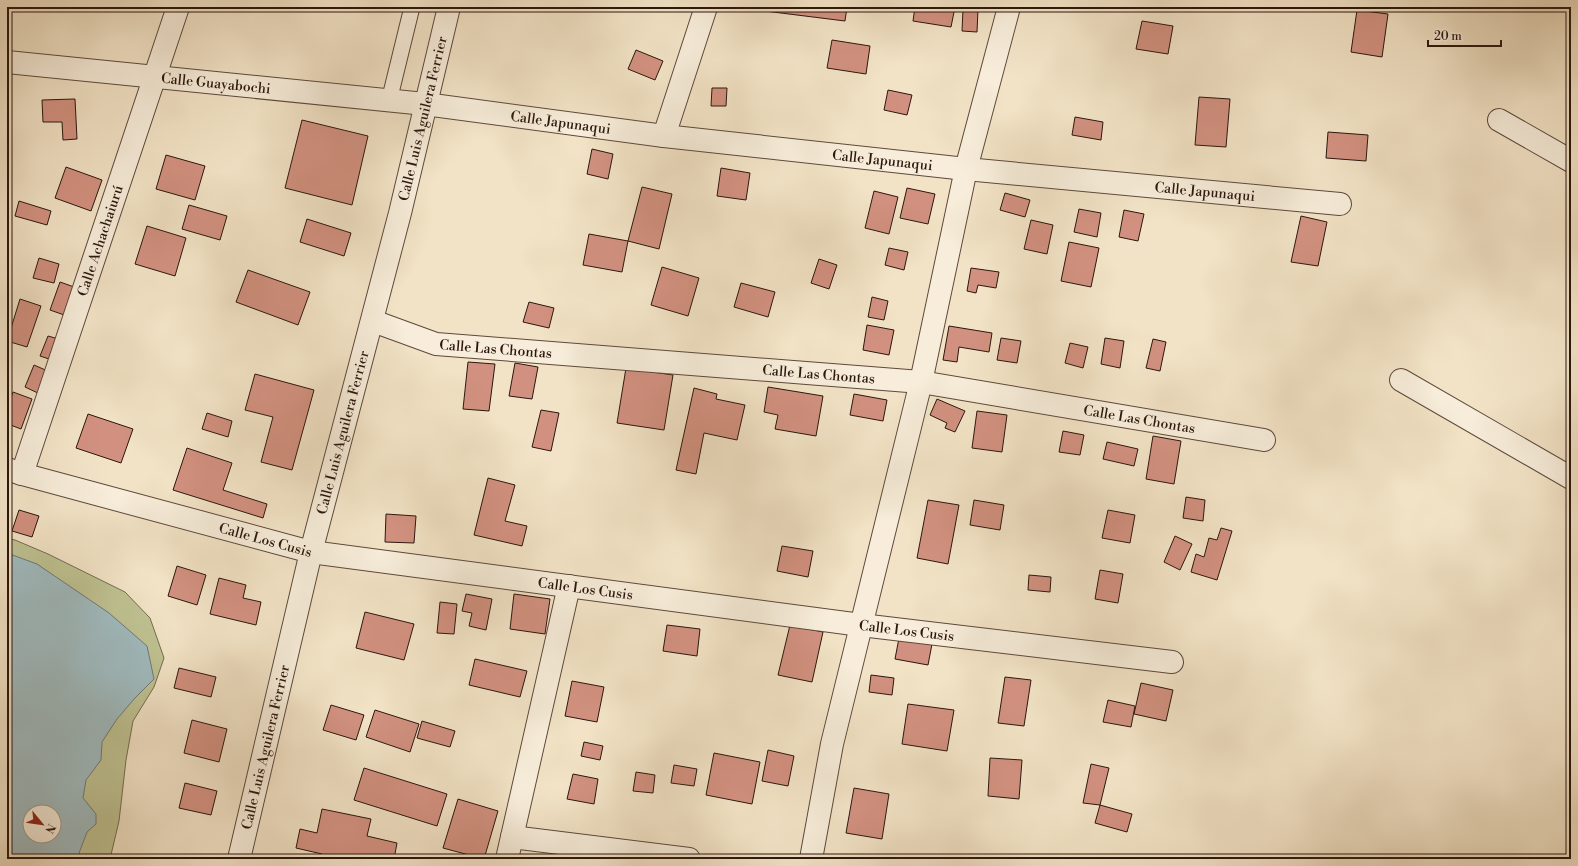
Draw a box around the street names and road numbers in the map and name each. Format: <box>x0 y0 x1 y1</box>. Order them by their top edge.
street label: Calle Luis Aguilera Ferrier <box>395 35 452 203</box>
street label: Calle Guayabochi <box>160 70 272 98</box>
street label: Calle Japunaqui <box>509 108 612 139</box>
street label: Calle Japunaqui <box>831 146 934 175</box>
street label: Calle Japunaqui <box>1154 179 1256 206</box>
street label: Calle Achachaiurú <box>74 183 128 299</box>
street label: Calle Las Chontas <box>439 336 553 363</box>
street label: Calle Luis Aguilera Ferrier <box>313 349 374 517</box>
street label: Calle Las Chontas <box>762 362 876 388</box>
street label: Calle Las Chontas <box>1082 402 1196 438</box>
street label: Calle Los Cusis <box>217 520 314 562</box>
street label: Calle Los Cusis <box>537 574 634 605</box>
street label: Calle Los Cusis <box>858 617 955 646</box>
street label: Calle Luis Aguilera Ferrier <box>238 663 294 831</box>

